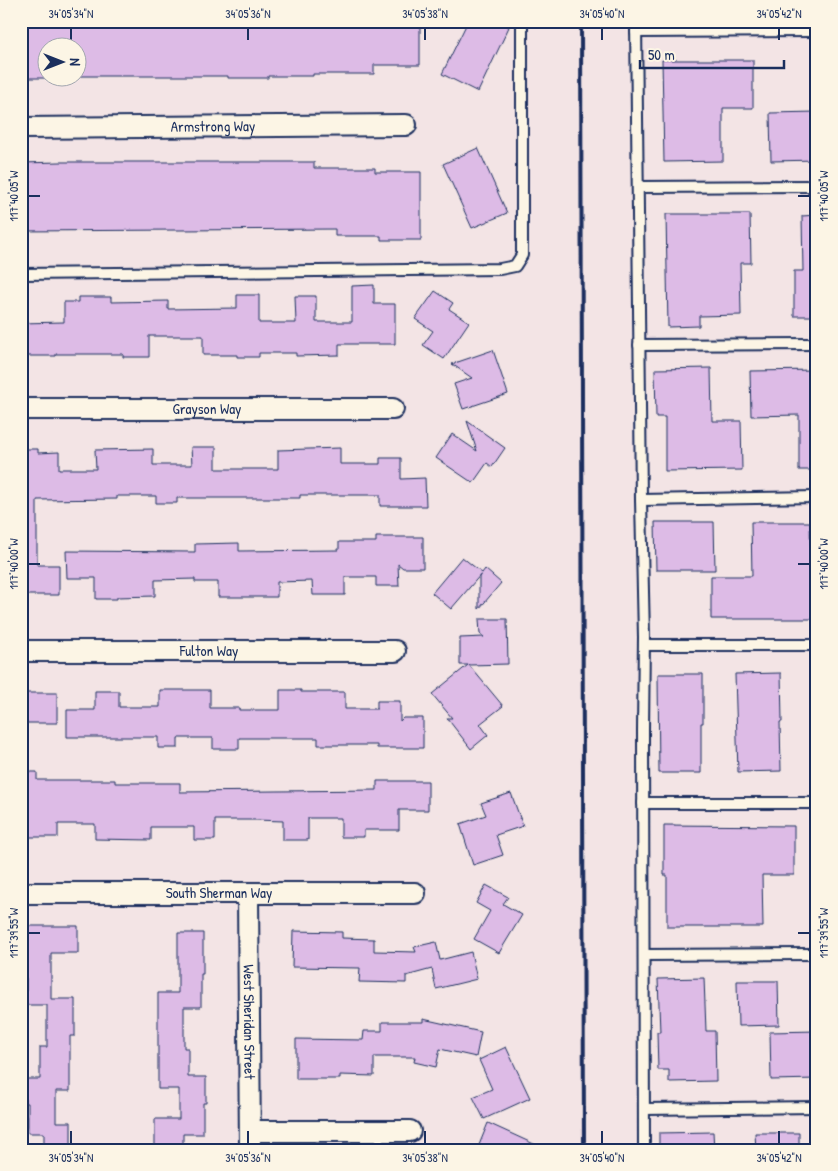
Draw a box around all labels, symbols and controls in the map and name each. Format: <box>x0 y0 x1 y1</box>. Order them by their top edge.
text: 34°05'34"N <box>49 5 93 22</box>
text: 34°05'36"N <box>225 5 271 22</box>
text: 34°05'38"N <box>402 5 448 22</box>
text: 34°05'40"N <box>580 5 624 22</box>
text: 34°05'42"N <box>756 5 802 22</box>
north arrow <box>38 38 88 88</box>
scale bar <box>640 38 784 70</box>
text: 50 m <box>648 44 675 65</box>
text: N <box>66 58 85 66</box>
street label: Armstrong Way <box>171 115 255 137</box>
text: 117°40'05"W <box>5 170 22 221</box>
text: 117°40'05"W <box>815 170 832 221</box>
street label: Grayson Way <box>173 398 241 419</box>
text: 117°40'00"W <box>5 538 22 590</box>
text: 117°40'00"W <box>815 538 832 590</box>
street label: Fulton Way <box>179 640 238 661</box>
street label: South Sherman Way <box>166 882 272 903</box>
text: 117°39'55"W <box>5 907 22 958</box>
text: 117°39'55"W <box>815 907 832 958</box>
street label: West Sheridan Street <box>239 964 260 1080</box>
text: 34°05'34"N <box>49 1149 93 1166</box>
text: 34°05'36"N <box>225 1149 271 1166</box>
text: 34°05'38"N <box>402 1149 448 1166</box>
text: 34°05'40"N <box>580 1149 624 1166</box>
text: 34°05'42"N <box>756 1149 802 1166</box>

